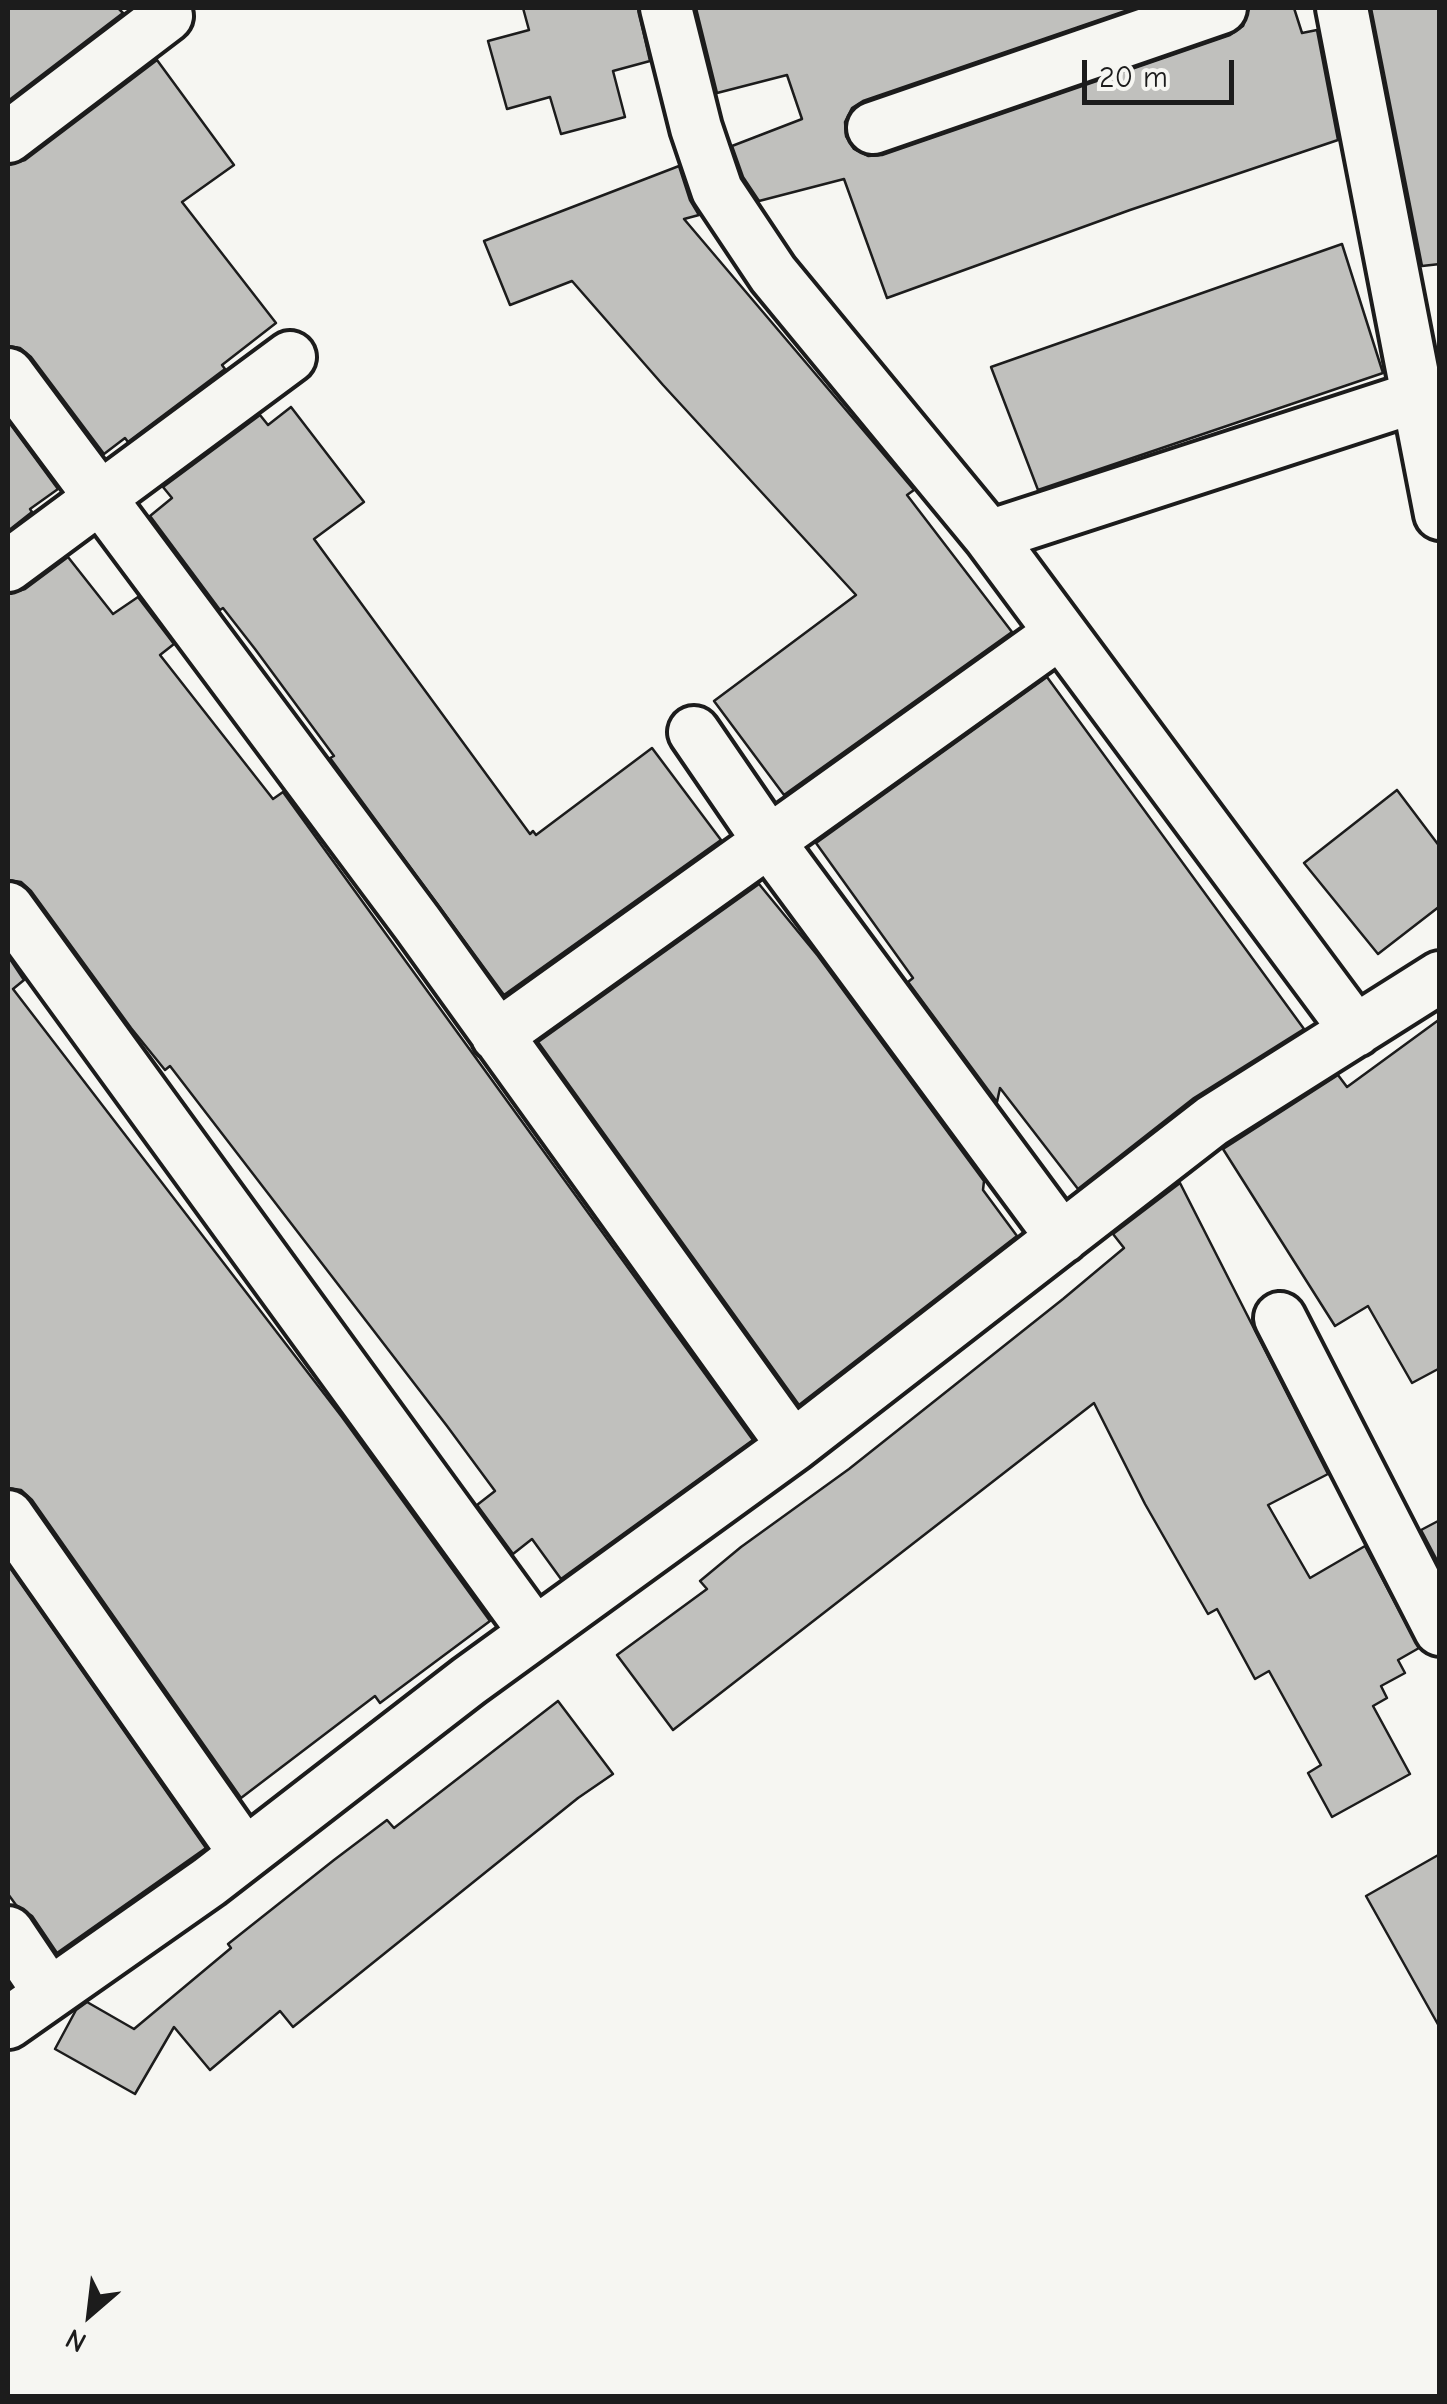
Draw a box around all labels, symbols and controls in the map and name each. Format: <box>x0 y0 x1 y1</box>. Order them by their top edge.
scale bar <box>1087 40 1240 102</box>
text: 20 m <box>1099 60 1168 95</box>
north arrow <box>40 2264 140 2364</box>
text: N <box>60 2322 91 2359</box>

